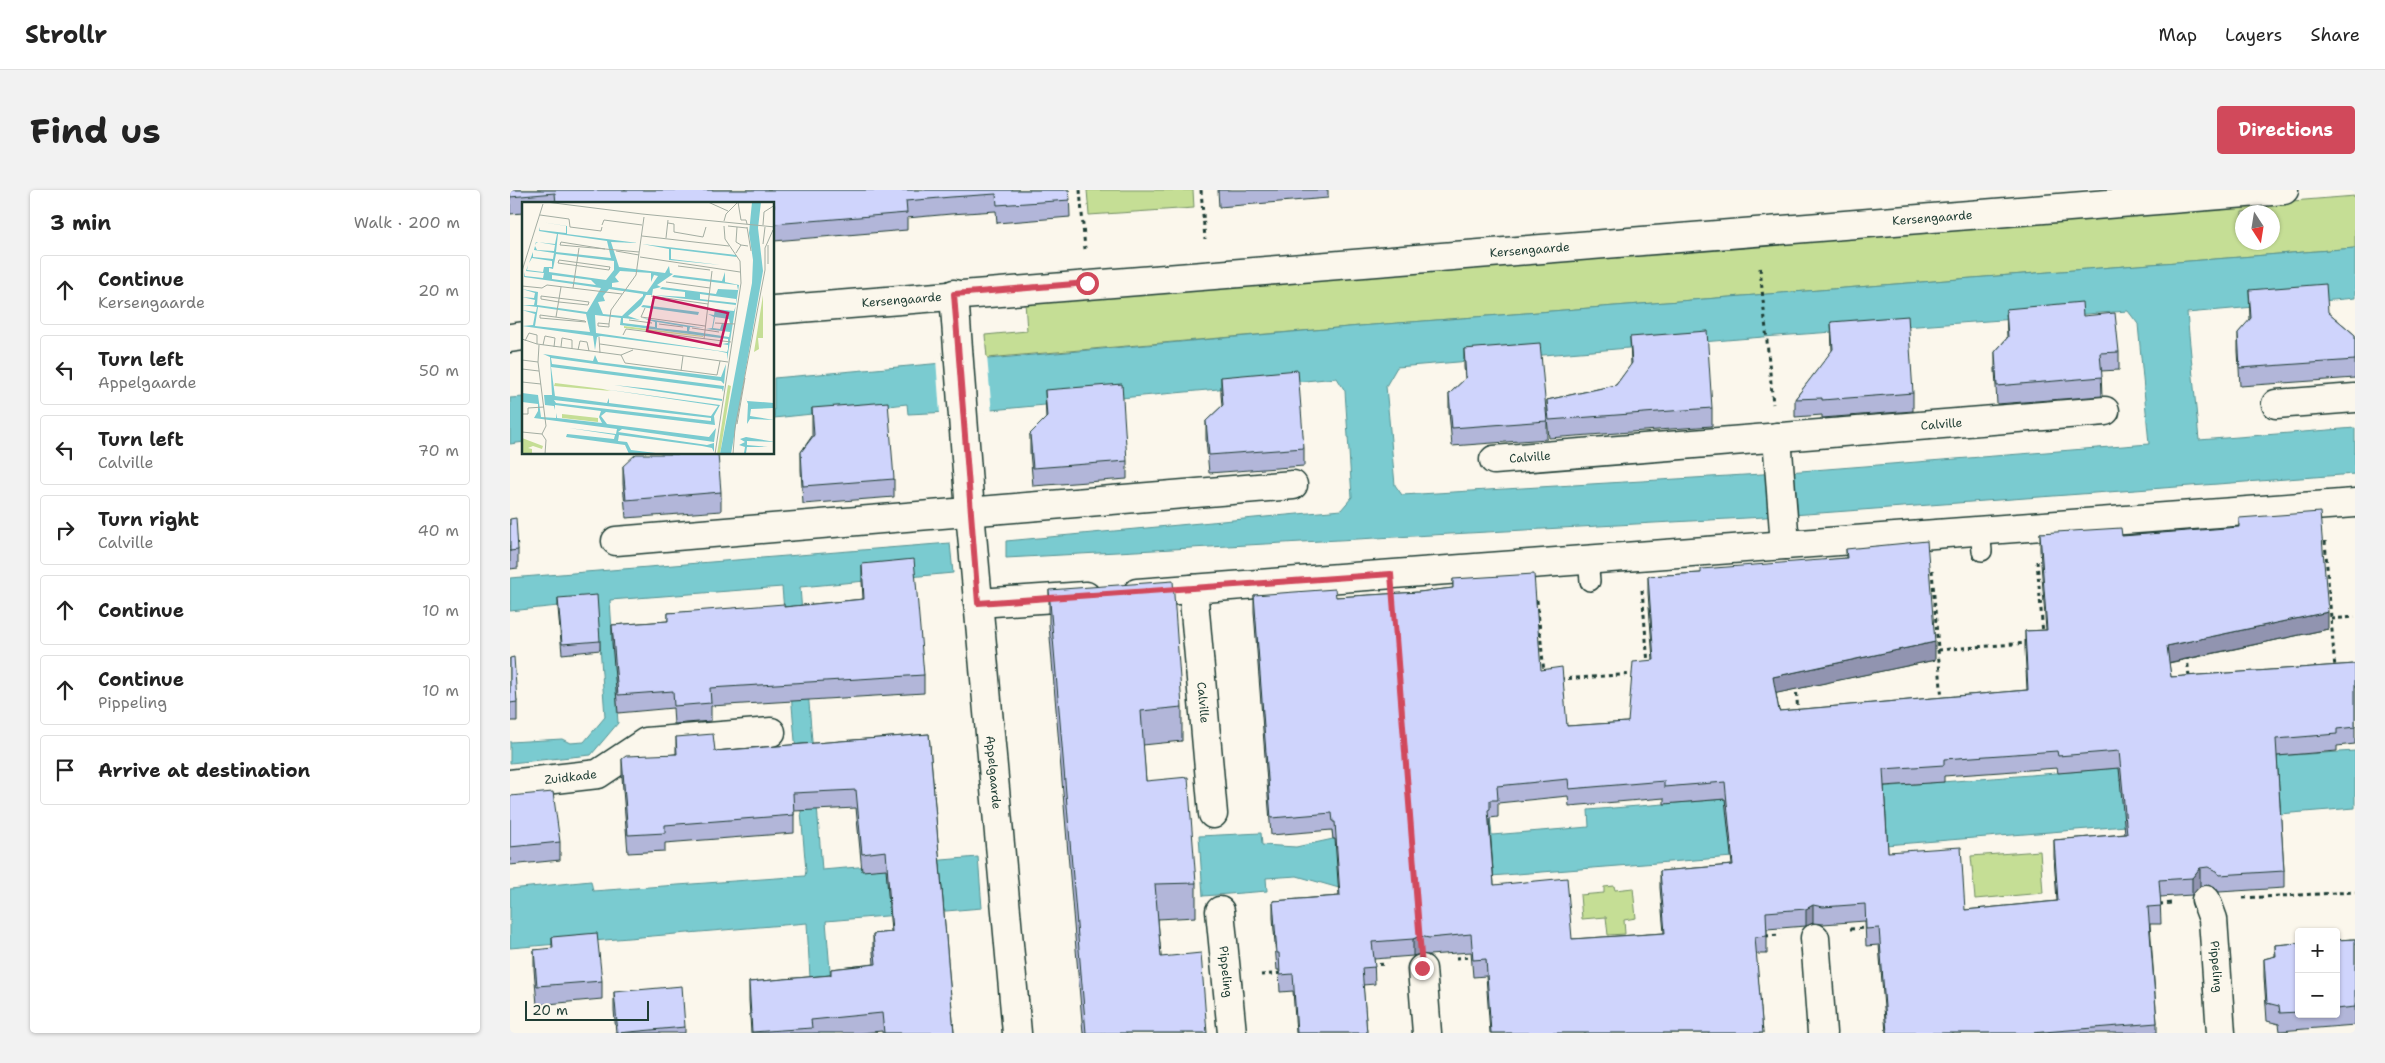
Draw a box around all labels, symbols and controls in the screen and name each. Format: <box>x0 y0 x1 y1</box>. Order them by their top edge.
text: Strollr <box>25 19 107 51</box>
text: Map <box>2159 23 2197 47</box>
text: Layers <box>2225 23 2282 47</box>
text: Share <box>2310 23 2360 47</box>
button: Directions <box>2217 106 2355 154</box>
text: Find us <box>30 107 161 154</box>
inset map <box>522 202 775 455</box>
north arrow <box>2235 205 2280 250</box>
street label: Kersengaarde <box>1892 207 1973 229</box>
text: 3 min <box>50 209 111 237</box>
text: Walk · 200 m <box>354 212 460 233</box>
street label: Kersengaarde <box>1489 239 1570 261</box>
text: Continue <box>98 267 184 292</box>
route start <box>1076 272 1099 295</box>
icon: ahead <box>51 276 79 304</box>
text: 20 m <box>418 280 459 301</box>
street label: Kersengaarde <box>861 289 942 311</box>
text: Kersengaarde <box>98 292 205 313</box>
text: Turn left <box>98 347 184 372</box>
icon: left <box>51 356 79 384</box>
text: 50 m <box>419 360 459 381</box>
text: Appelgaarde <box>98 372 196 393</box>
street label: Calville <box>1920 414 1963 434</box>
text: Turn left <box>98 427 184 452</box>
icon: left <box>51 436 79 464</box>
text: 70 m <box>418 440 459 461</box>
street label: Calville <box>1508 447 1551 467</box>
text: Calville <box>98 452 153 473</box>
text: Turn right <box>98 507 199 532</box>
icon: right <box>51 516 79 544</box>
text: 40 m <box>417 520 459 541</box>
text: Calville <box>98 532 153 553</box>
icon: ahead <box>51 596 79 624</box>
text: Continue <box>98 598 184 623</box>
text: 10 m <box>422 600 459 621</box>
text: Continue <box>98 667 184 692</box>
icon: ahead <box>51 676 79 704</box>
text: 10 m <box>422 680 459 701</box>
street label: Calville <box>1193 681 1213 724</box>
text: Pippeling <box>98 692 167 713</box>
street label: Appelgaarde <box>982 735 1005 810</box>
icon: arrive <box>51 756 79 784</box>
text: Arrive at destination <box>98 758 310 783</box>
street label: Zuidkade <box>544 766 598 788</box>
map controls <box>2295 928 2340 1018</box>
button: + <box>2295 928 2340 973</box>
street label: Pippeling <box>2207 940 2226 993</box>
street label: Pippeling <box>1215 945 1236 998</box>
route end <box>1411 957 1434 980</box>
button: − <box>2295 973 2340 1018</box>
scale bar <box>525 998 649 1021</box>
text: 20 m <box>532 1001 568 1019</box>

